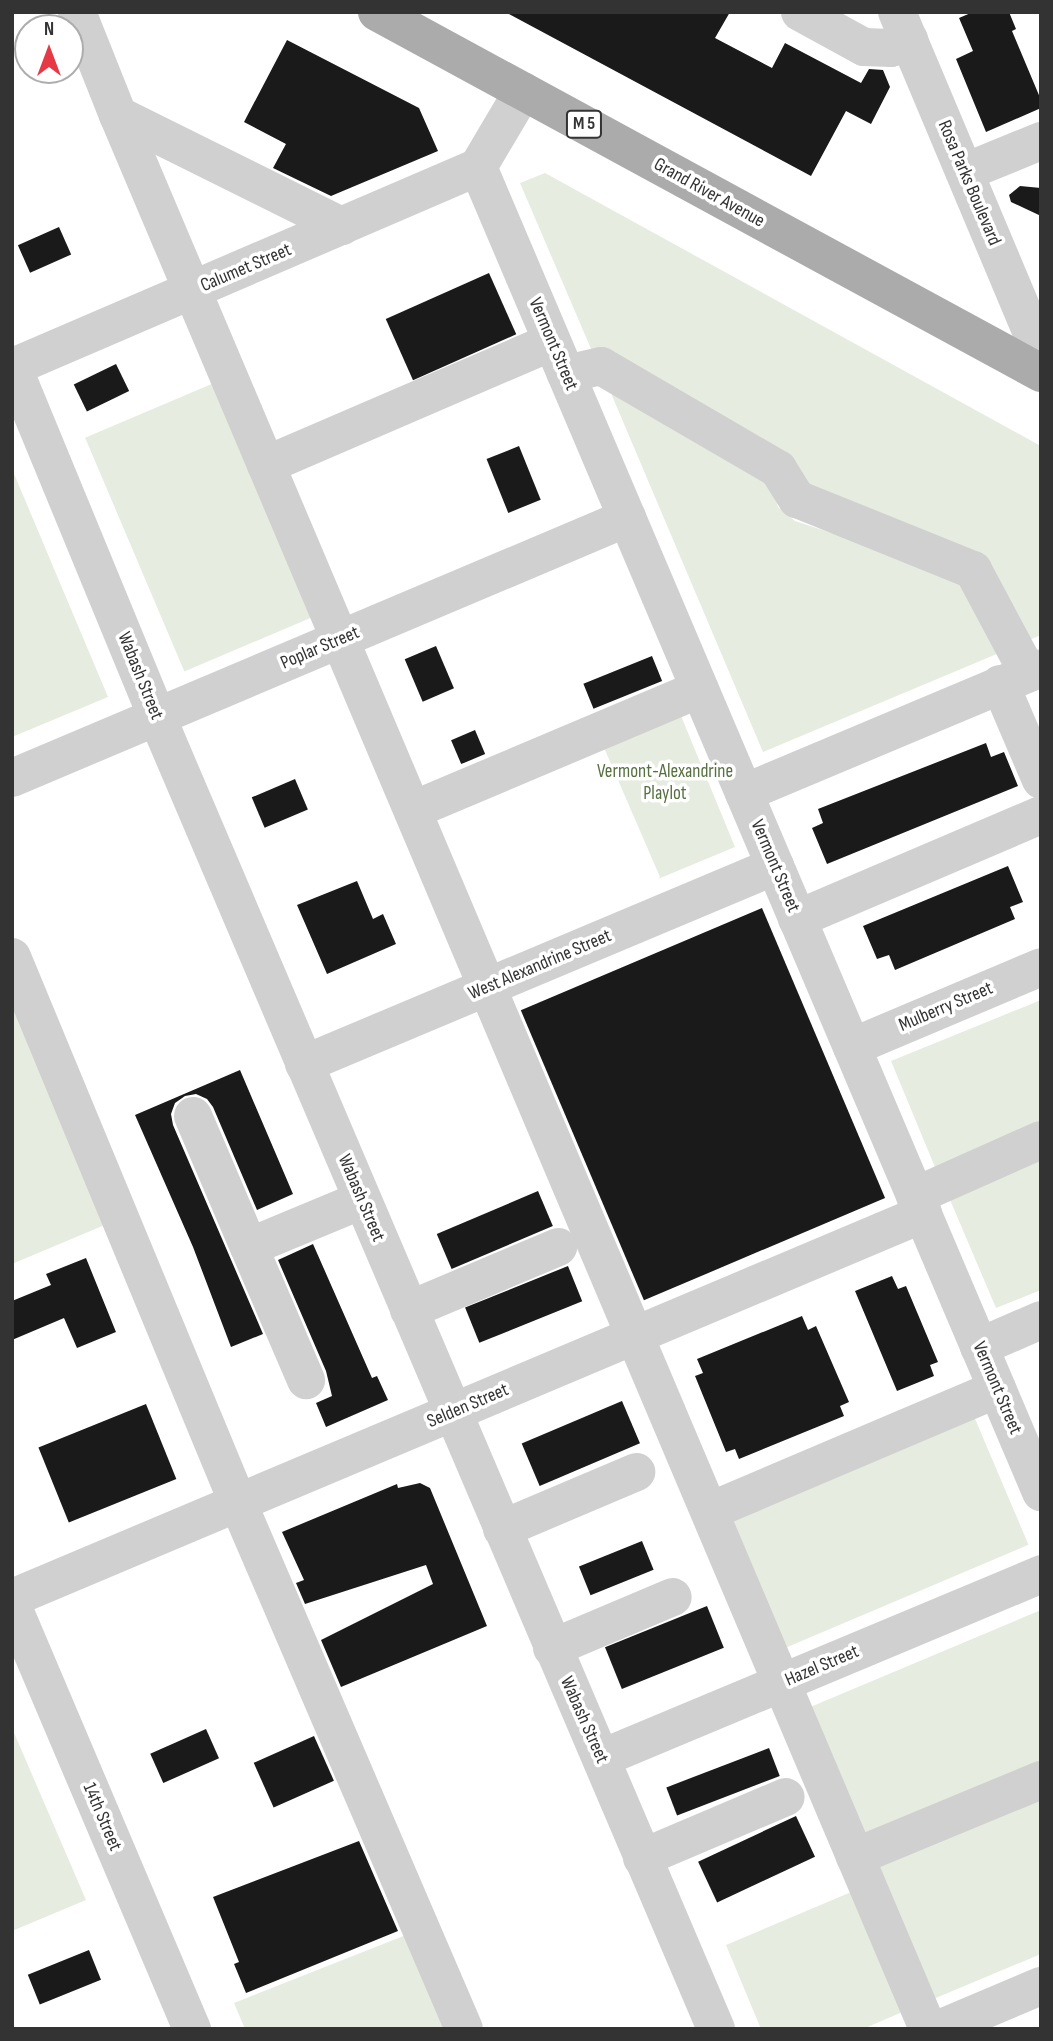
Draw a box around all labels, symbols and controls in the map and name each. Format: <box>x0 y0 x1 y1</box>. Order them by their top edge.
north arrow <box>14 14 84 84</box>
text: N <box>44 18 54 41</box>
road number: M 5 <box>565 110 603 139</box>
street label: Rosa Parks Boulevard <box>932 117 1006 249</box>
street label: Grand River Avenue <box>650 153 768 233</box>
street label: Calumet Street <box>197 239 295 297</box>
street label: Vermont Street <box>523 294 583 394</box>
street label: Poplar Street <box>277 621 363 675</box>
street label: Wabash Street <box>112 629 168 723</box>
park label: Vermont-Alexandrine Playlot <box>597 761 733 805</box>
street label: Vermont Street <box>745 816 805 916</box>
street label: West Alexandrine Street <box>465 925 615 1005</box>
street label: Mulberry Street <box>896 977 996 1037</box>
street label: Wabash Street <box>332 1151 390 1245</box>
street label: Vermont Street <box>967 1338 1027 1438</box>
street label: Selden Street <box>424 1379 512 1433</box>
street label: Hazel Street <box>782 1640 862 1692</box>
street label: Wabash Street <box>555 1673 613 1767</box>
street label: 14th Street <box>78 1780 126 1854</box>

